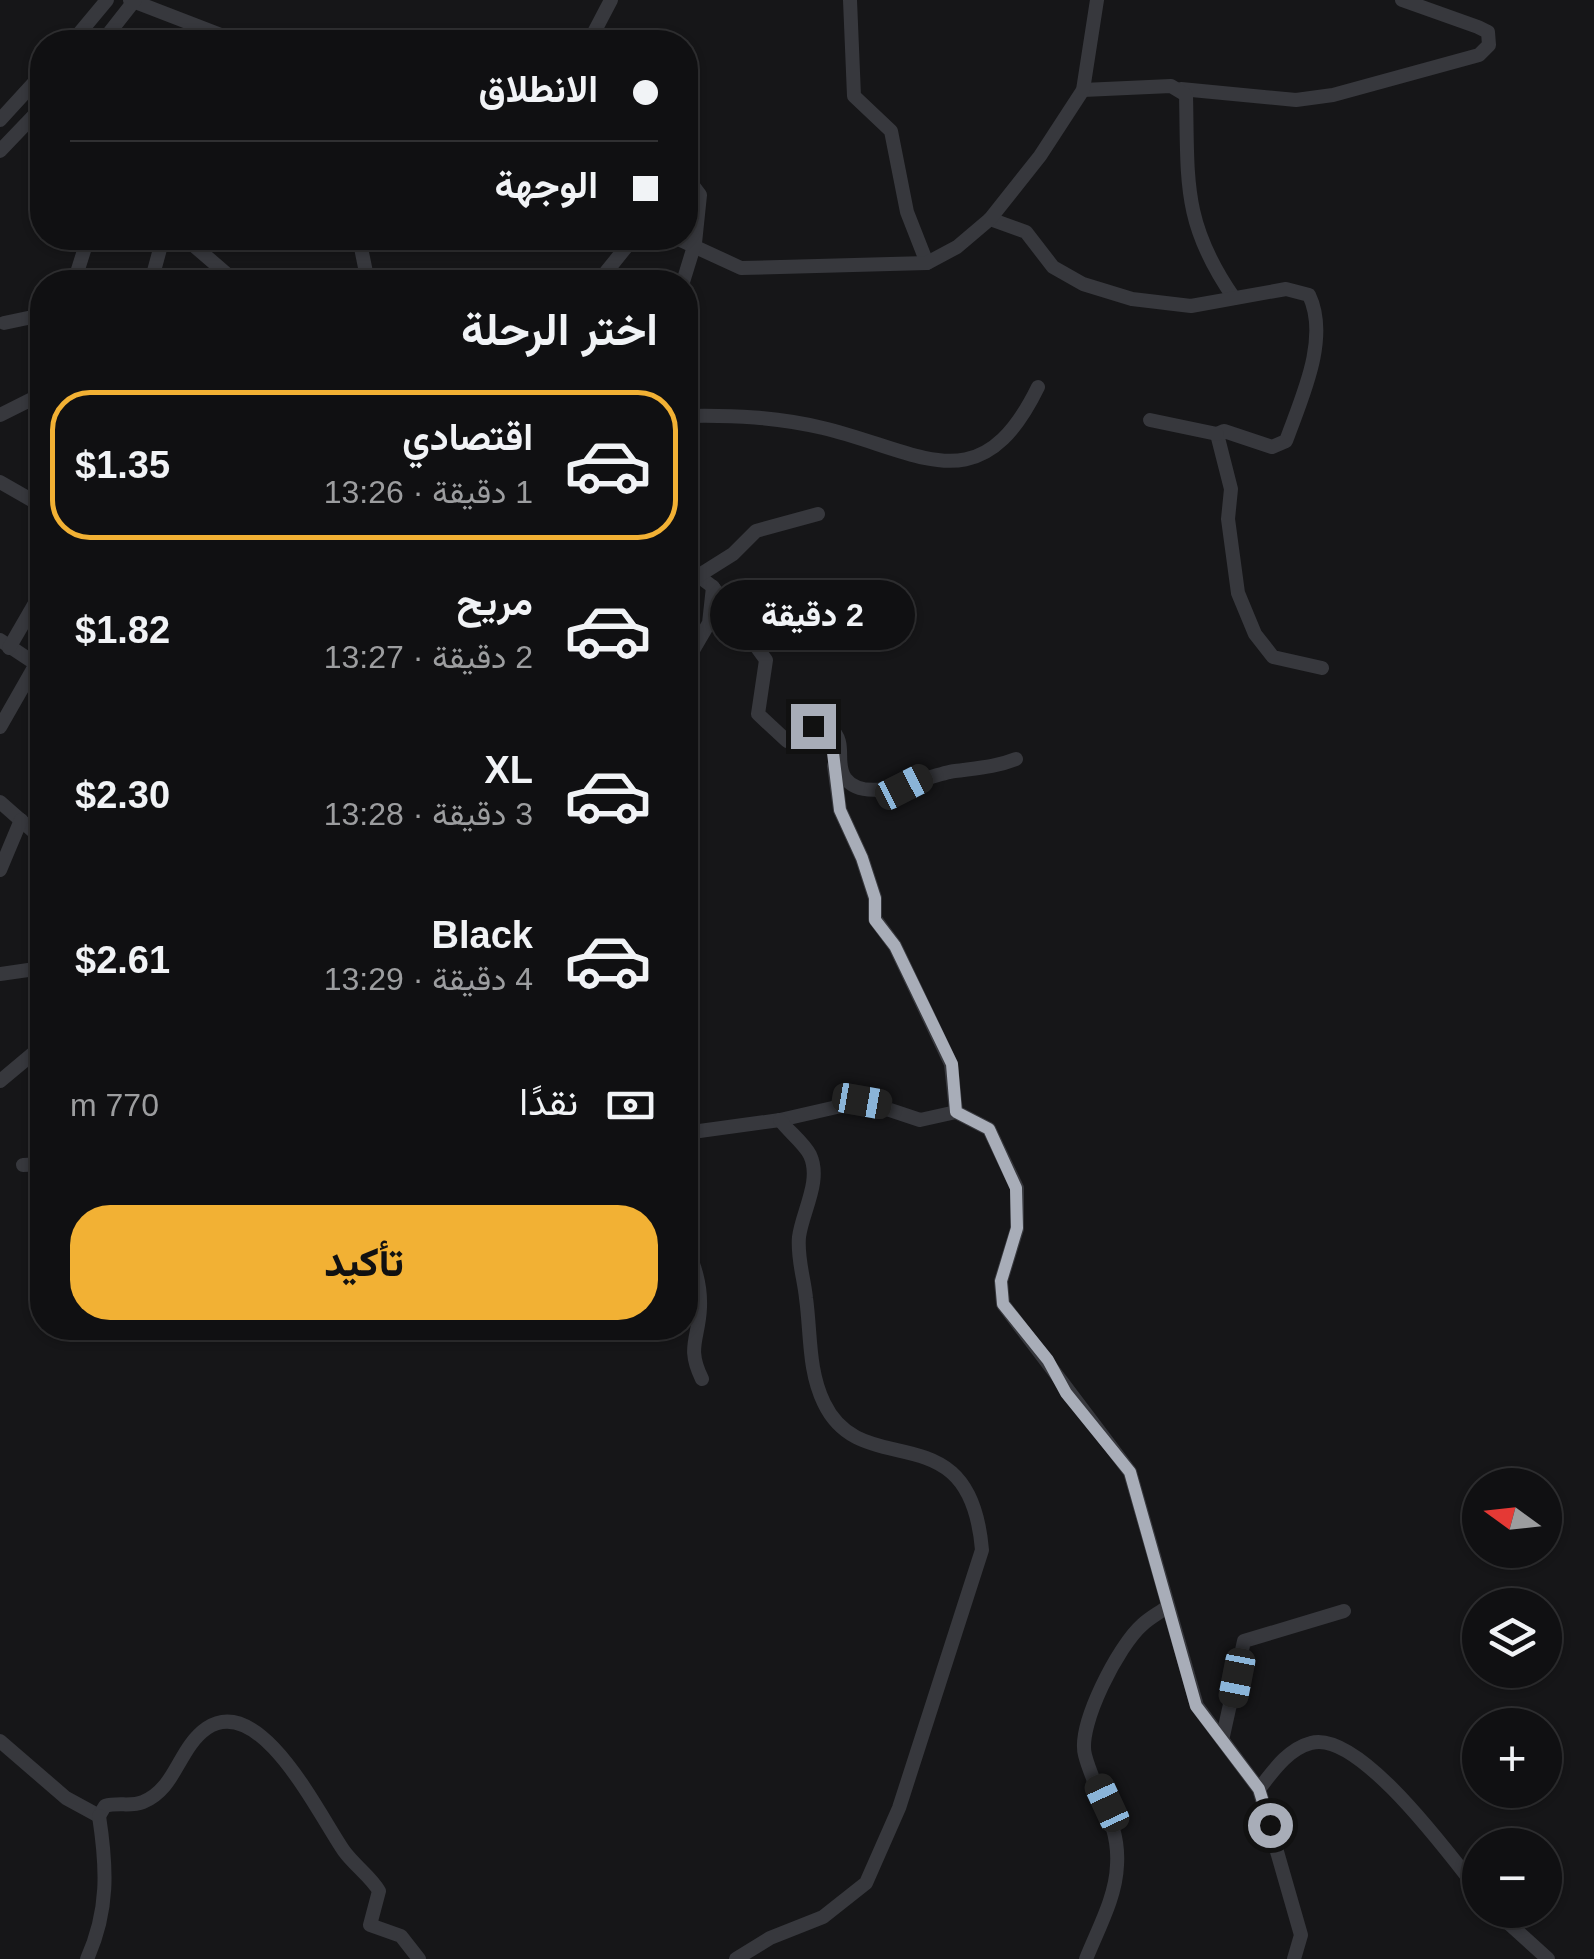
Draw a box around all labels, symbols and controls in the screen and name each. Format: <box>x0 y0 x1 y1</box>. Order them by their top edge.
text: الانطلاق <box>479 68 598 110</box>
text: الوجهة <box>495 164 598 206</box>
text: اختر الرحلة <box>461 304 658 355</box>
text: اقتصادي <box>402 416 533 458</box>
icon: car <box>563 420 653 510</box>
text: $1.35 <box>75 444 170 486</box>
text: 1 دقيقة · 13:26 <box>324 474 533 510</box>
text: مريح <box>457 581 533 623</box>
callout: 2 دقيقة <box>710 581 916 651</box>
icon: car <box>563 585 653 675</box>
text: 2 دقيقة <box>761 597 864 633</box>
text: $1.82 <box>75 609 170 651</box>
text: 2 دقيقة · 13:27 <box>324 639 533 675</box>
route end <box>791 704 836 749</box>
text: XL <box>484 749 533 791</box>
icon: car <box>563 750 653 840</box>
car <box>870 760 938 814</box>
text: $2.30 <box>75 774 170 816</box>
text: 3 دقيقة · 13:28 <box>324 796 533 832</box>
text: Black <box>432 914 533 956</box>
icon: car <box>563 915 653 1005</box>
text: $2.61 <box>75 939 170 981</box>
text: 4 دقيقة · 13:29 <box>324 961 533 997</box>
icon: cash <box>603 1078 658 1133</box>
text: نقدًا <box>519 1081 578 1123</box>
car <box>830 1081 894 1121</box>
text: 770 m <box>70 1087 159 1123</box>
button: تأكيد <box>70 1205 658 1320</box>
north arrow <box>1462 1468 1562 1568</box>
map controls <box>1462 1468 1562 1928</box>
button: layers <box>1462 1588 1562 1688</box>
car <box>1217 1646 1257 1710</box>
button: + <box>1462 1708 1562 1808</box>
car <box>1081 1769 1133 1837</box>
route start <box>1248 1803 1293 1848</box>
button: − <box>1462 1828 1562 1928</box>

